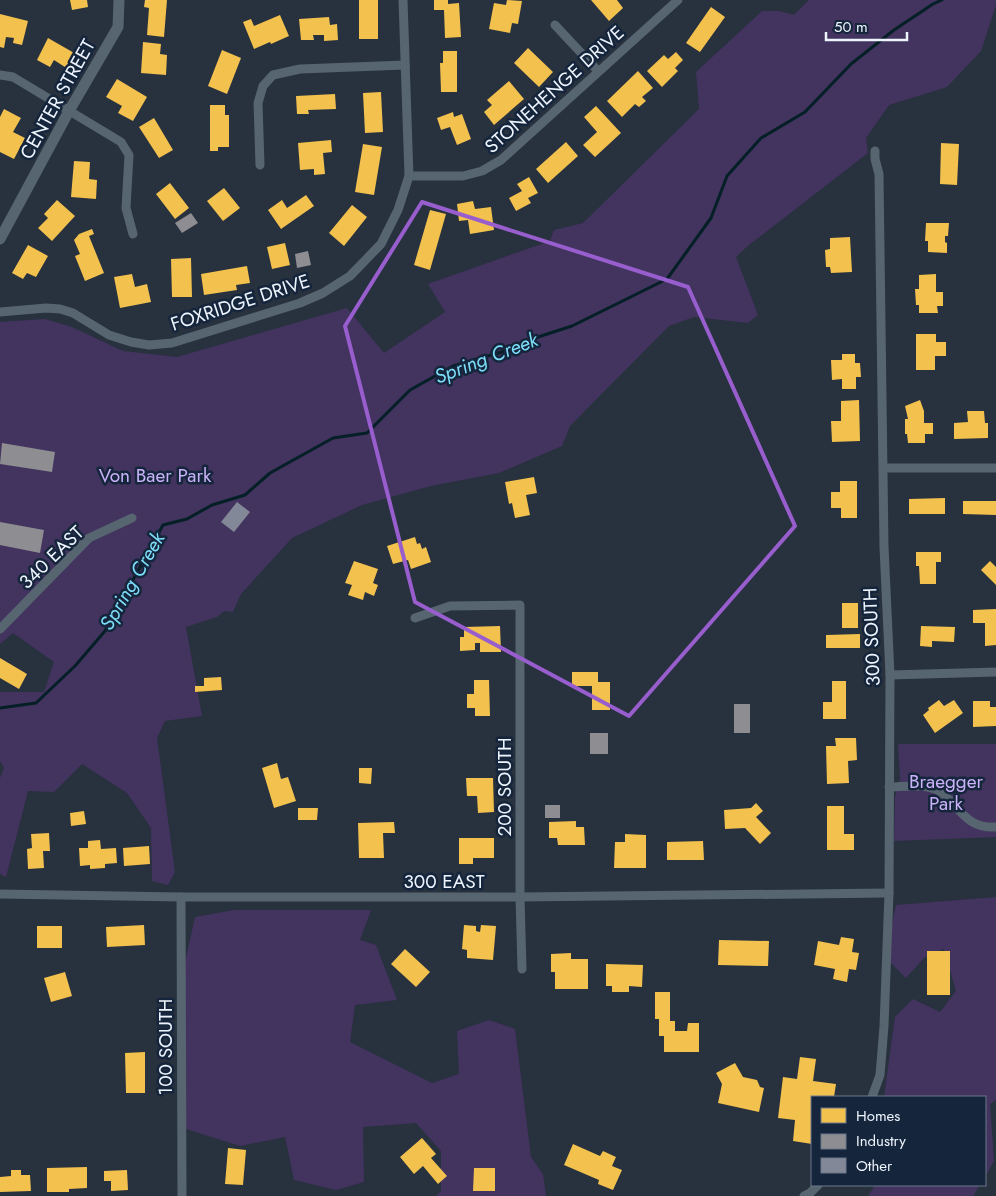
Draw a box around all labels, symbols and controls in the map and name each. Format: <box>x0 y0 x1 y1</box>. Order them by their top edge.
scale bar <box>826 10 907 42</box>
text: 50 m <box>834 16 868 38</box>
street label: STONEHENGE DRIVE <box>479 19 630 159</box>
street label: CENTER STREET <box>13 34 102 164</box>
street label: FOXRIDGE DRIVE <box>167 267 313 338</box>
water label: Spring Creek <box>430 325 544 392</box>
park label: Von Baer Park <box>99 462 212 489</box>
street label: 340 EAST <box>13 519 90 595</box>
water label: Spring Creek <box>93 526 173 636</box>
street label: 300 SOUTH <box>856 587 887 687</box>
street label: 200 SOUTH <box>491 737 518 837</box>
park label: Braegger Park <box>909 768 983 817</box>
street label: 300 EAST <box>403 868 485 895</box>
street label: 100 SOUTH <box>152 999 179 1095</box>
legend <box>811 1096 986 1186</box>
text: Homes <box>856 1105 900 1127</box>
text: Industry <box>856 1130 906 1152</box>
text: Other <box>856 1155 893 1177</box>

